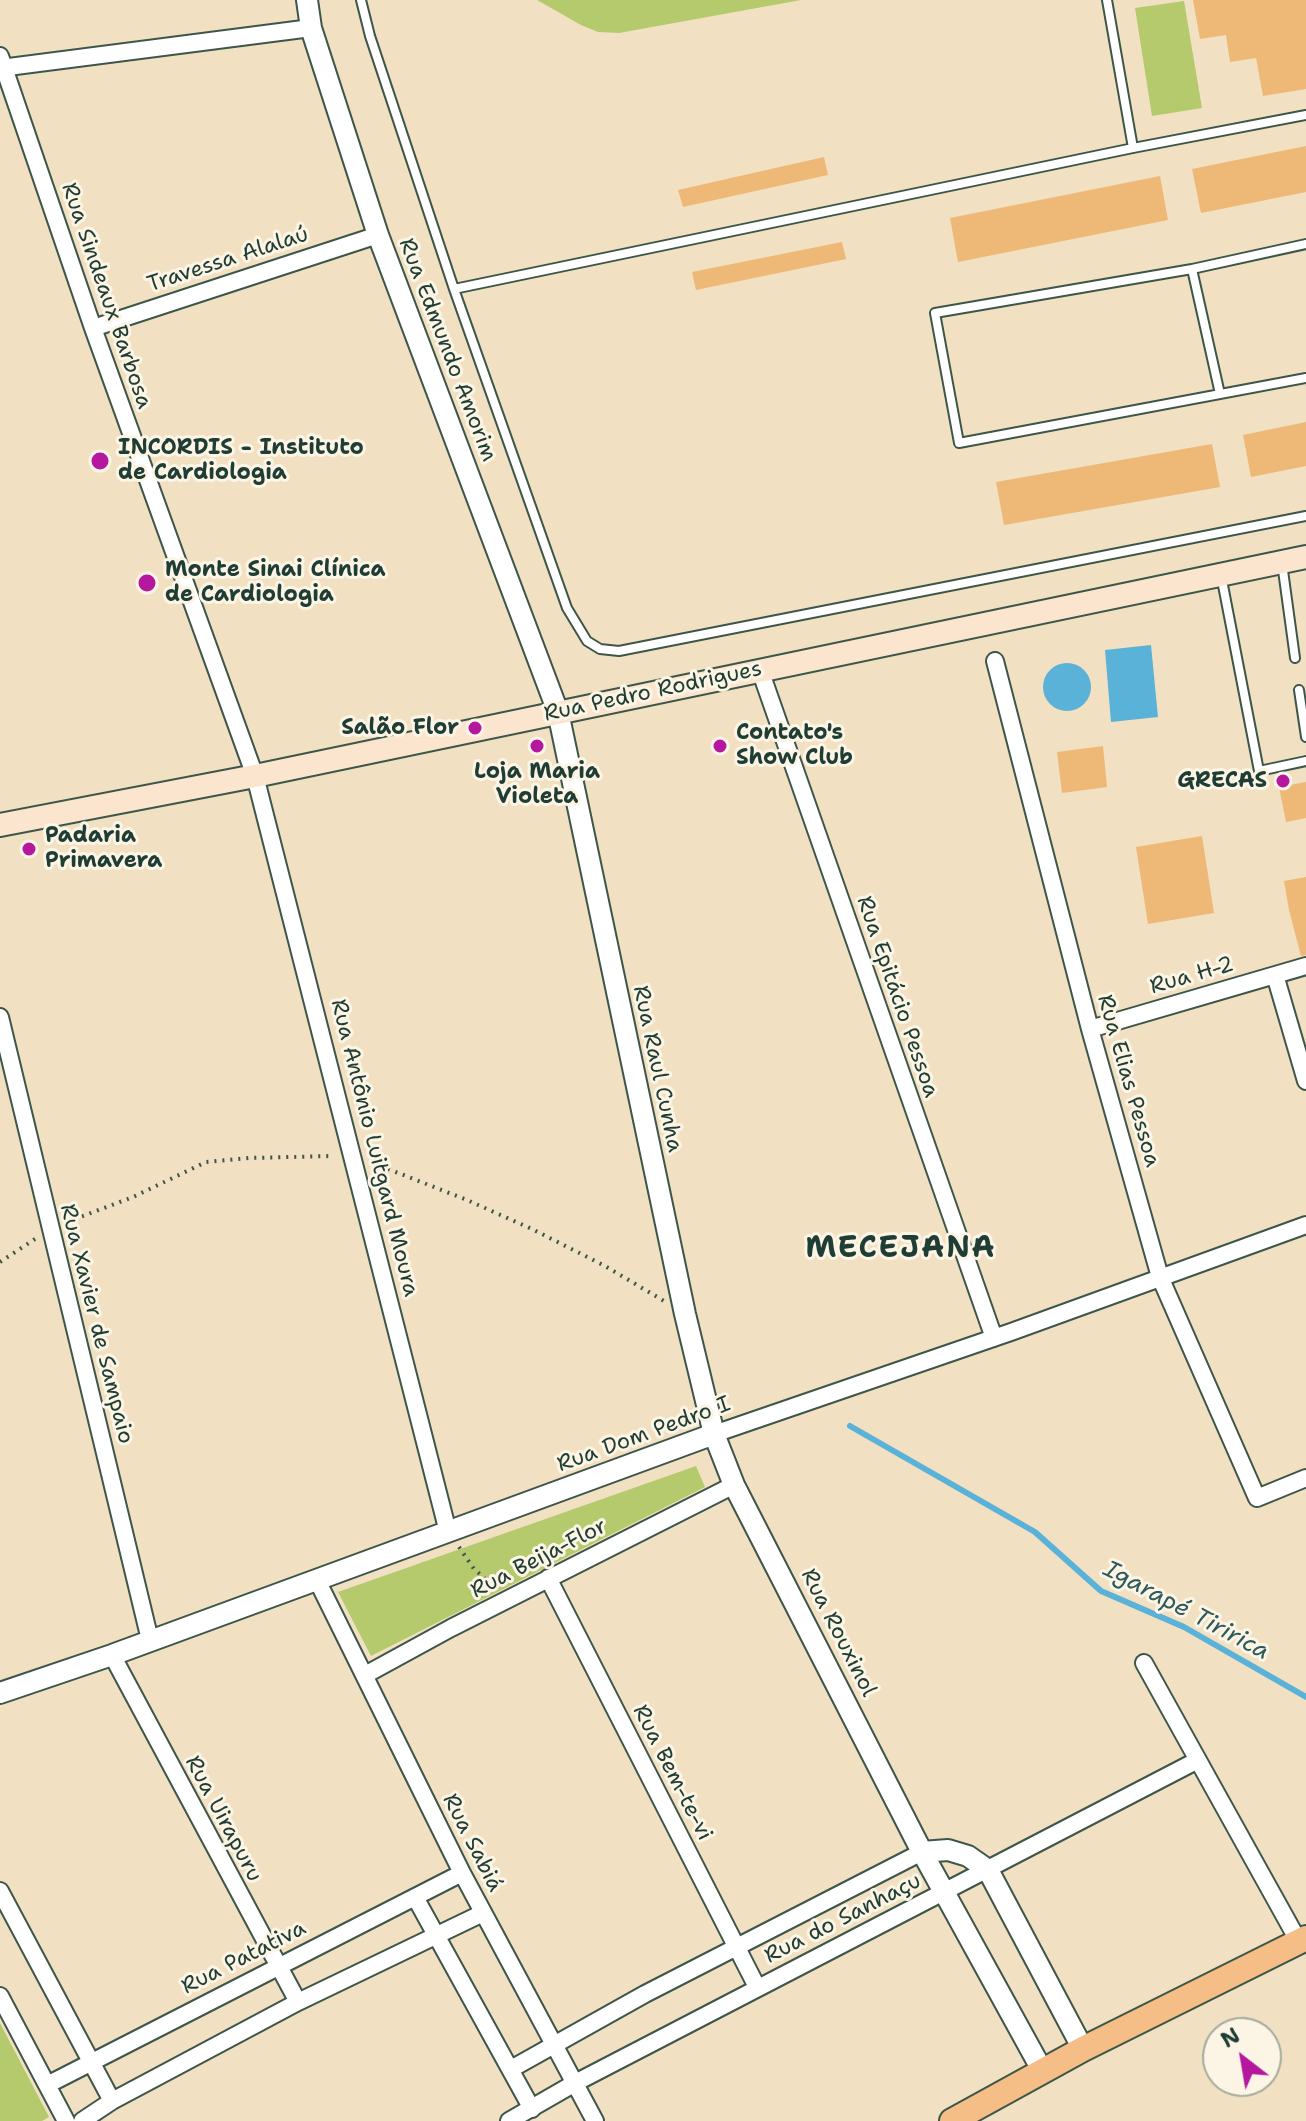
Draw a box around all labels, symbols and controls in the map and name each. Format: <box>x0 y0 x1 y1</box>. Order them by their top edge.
street label: Rua Sindeaux Barbosa <box>55 180 157 412</box>
street label: Travessa Alalaú <box>144 222 312 298</box>
street label: Rua Edmundo Amorim <box>392 235 502 465</box>
place label: INCORDIS - Instituto de Cardiologia <box>118 435 364 486</box>
marker: INCORDIS - Instituto de Cardiologia <box>89 450 111 472</box>
place label: Monte Sinai Clínica de Cardiologia <box>165 557 386 608</box>
marker: Monte Sinai Clínica de Cardiologia <box>136 572 158 594</box>
street label: Rua Pedro Rodrigues <box>542 656 764 728</box>
place label: Salão Flor <box>341 715 459 741</box>
marker: Salão Flor <box>466 719 484 737</box>
place label: Contato's Show Club <box>736 720 853 772</box>
marker: Loja Maria Violeta <box>528 737 546 755</box>
marker: Contato's Show Club <box>711 737 729 755</box>
place label: Loja Maria Violeta <box>474 759 600 810</box>
place label: GRECAS <box>1177 768 1267 794</box>
marker: GRECAS <box>1274 772 1292 790</box>
place label: Padaria Primavera <box>45 823 162 874</box>
marker: Padaria Primavera <box>20 840 38 858</box>
street label: Rua Epitácio Pessoa <box>850 893 944 1101</box>
street label: Rua H-2 <box>1147 951 1237 1001</box>
street label: Rua Raul Cunha <box>626 983 688 1155</box>
street label: Rua Elias Pessoa <box>1091 992 1165 1170</box>
street label: Rua Antônio Luitgard Moura <box>324 997 424 1299</box>
street label: Rua Xavier de Sampaio <box>53 1202 139 1446</box>
district label: MECEJANA <box>805 1231 997 1267</box>
street label: Rua Dom Pedro I <box>554 1391 734 1479</box>
street label: Rua Beija-Flor <box>467 1513 611 1605</box>
water label: Igarapé Tiririca <box>1098 1555 1274 1667</box>
street label: Rua Rouxinol <box>795 1565 881 1701</box>
street label: Rua Bem-te-vi <box>626 1701 718 1845</box>
street label: Rua Uirapuru <box>179 1751 267 1887</box>
street label: Rua Sabiá <box>436 1790 508 1896</box>
street label: Rua do Sanhaçu <box>760 1868 926 1970</box>
street label: Rua Patativa <box>177 1915 311 2001</box>
north arrow <box>1202 2017 1282 2097</box>
text: N <box>1215 2021 1245 2055</box>

